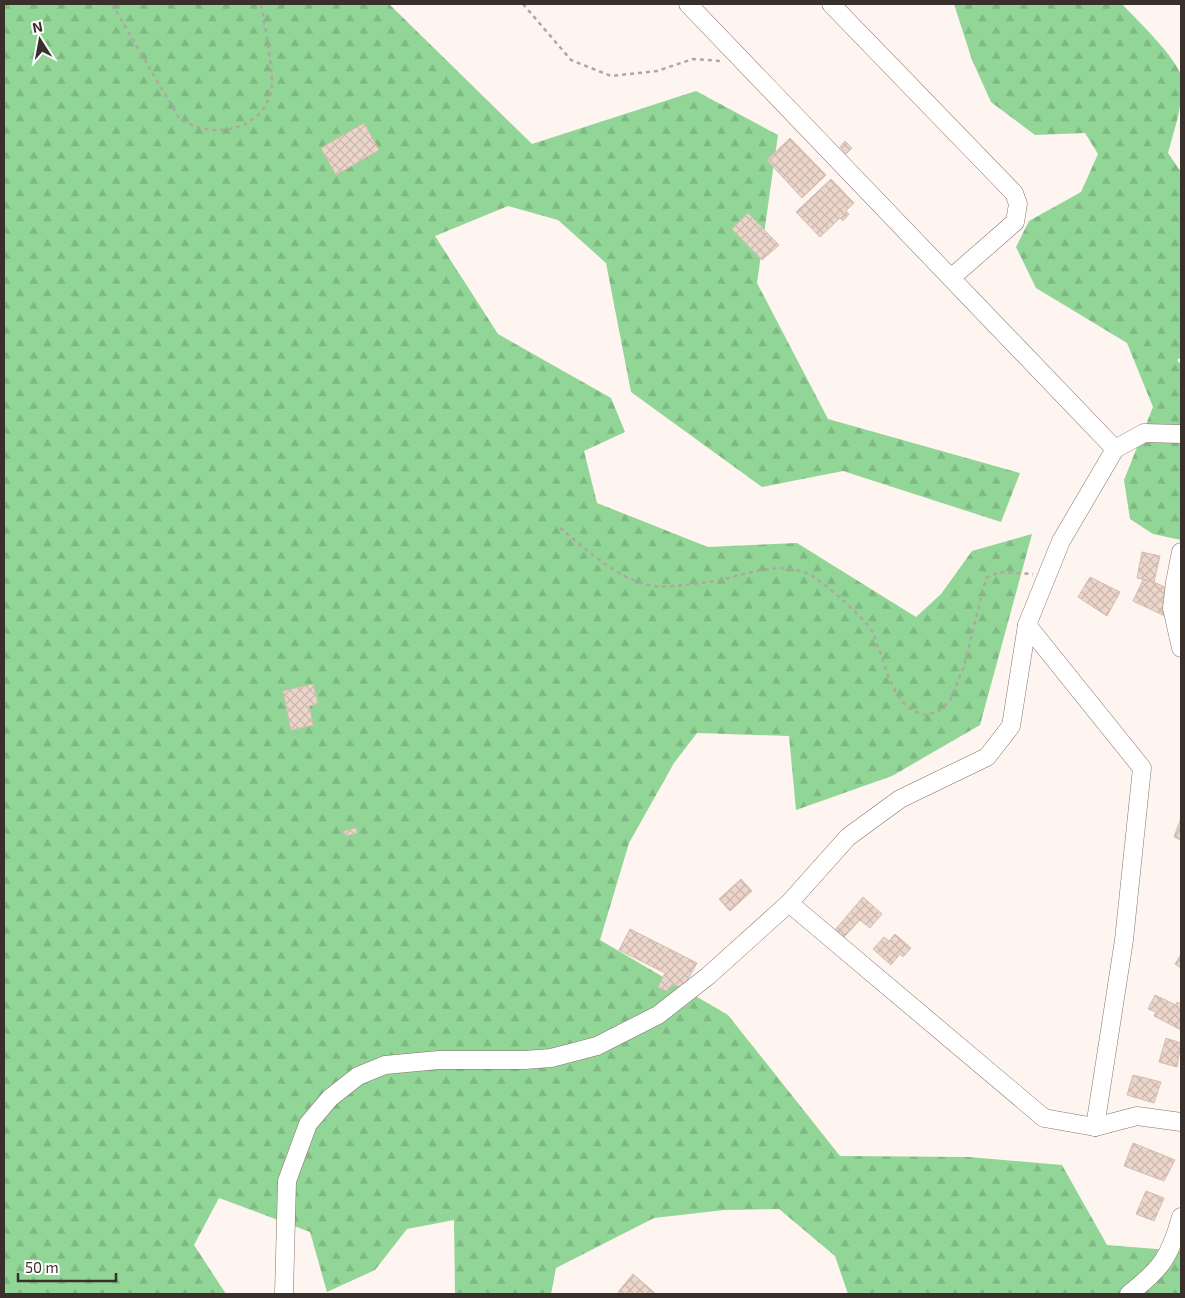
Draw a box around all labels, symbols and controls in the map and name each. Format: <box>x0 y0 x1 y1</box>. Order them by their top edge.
north arrow <box>15 15 65 65</box>
text: N <box>31 17 44 36</box>
scale bar <box>18 1250 115 1282</box>
text: 50 m <box>25 1258 59 1276</box>

